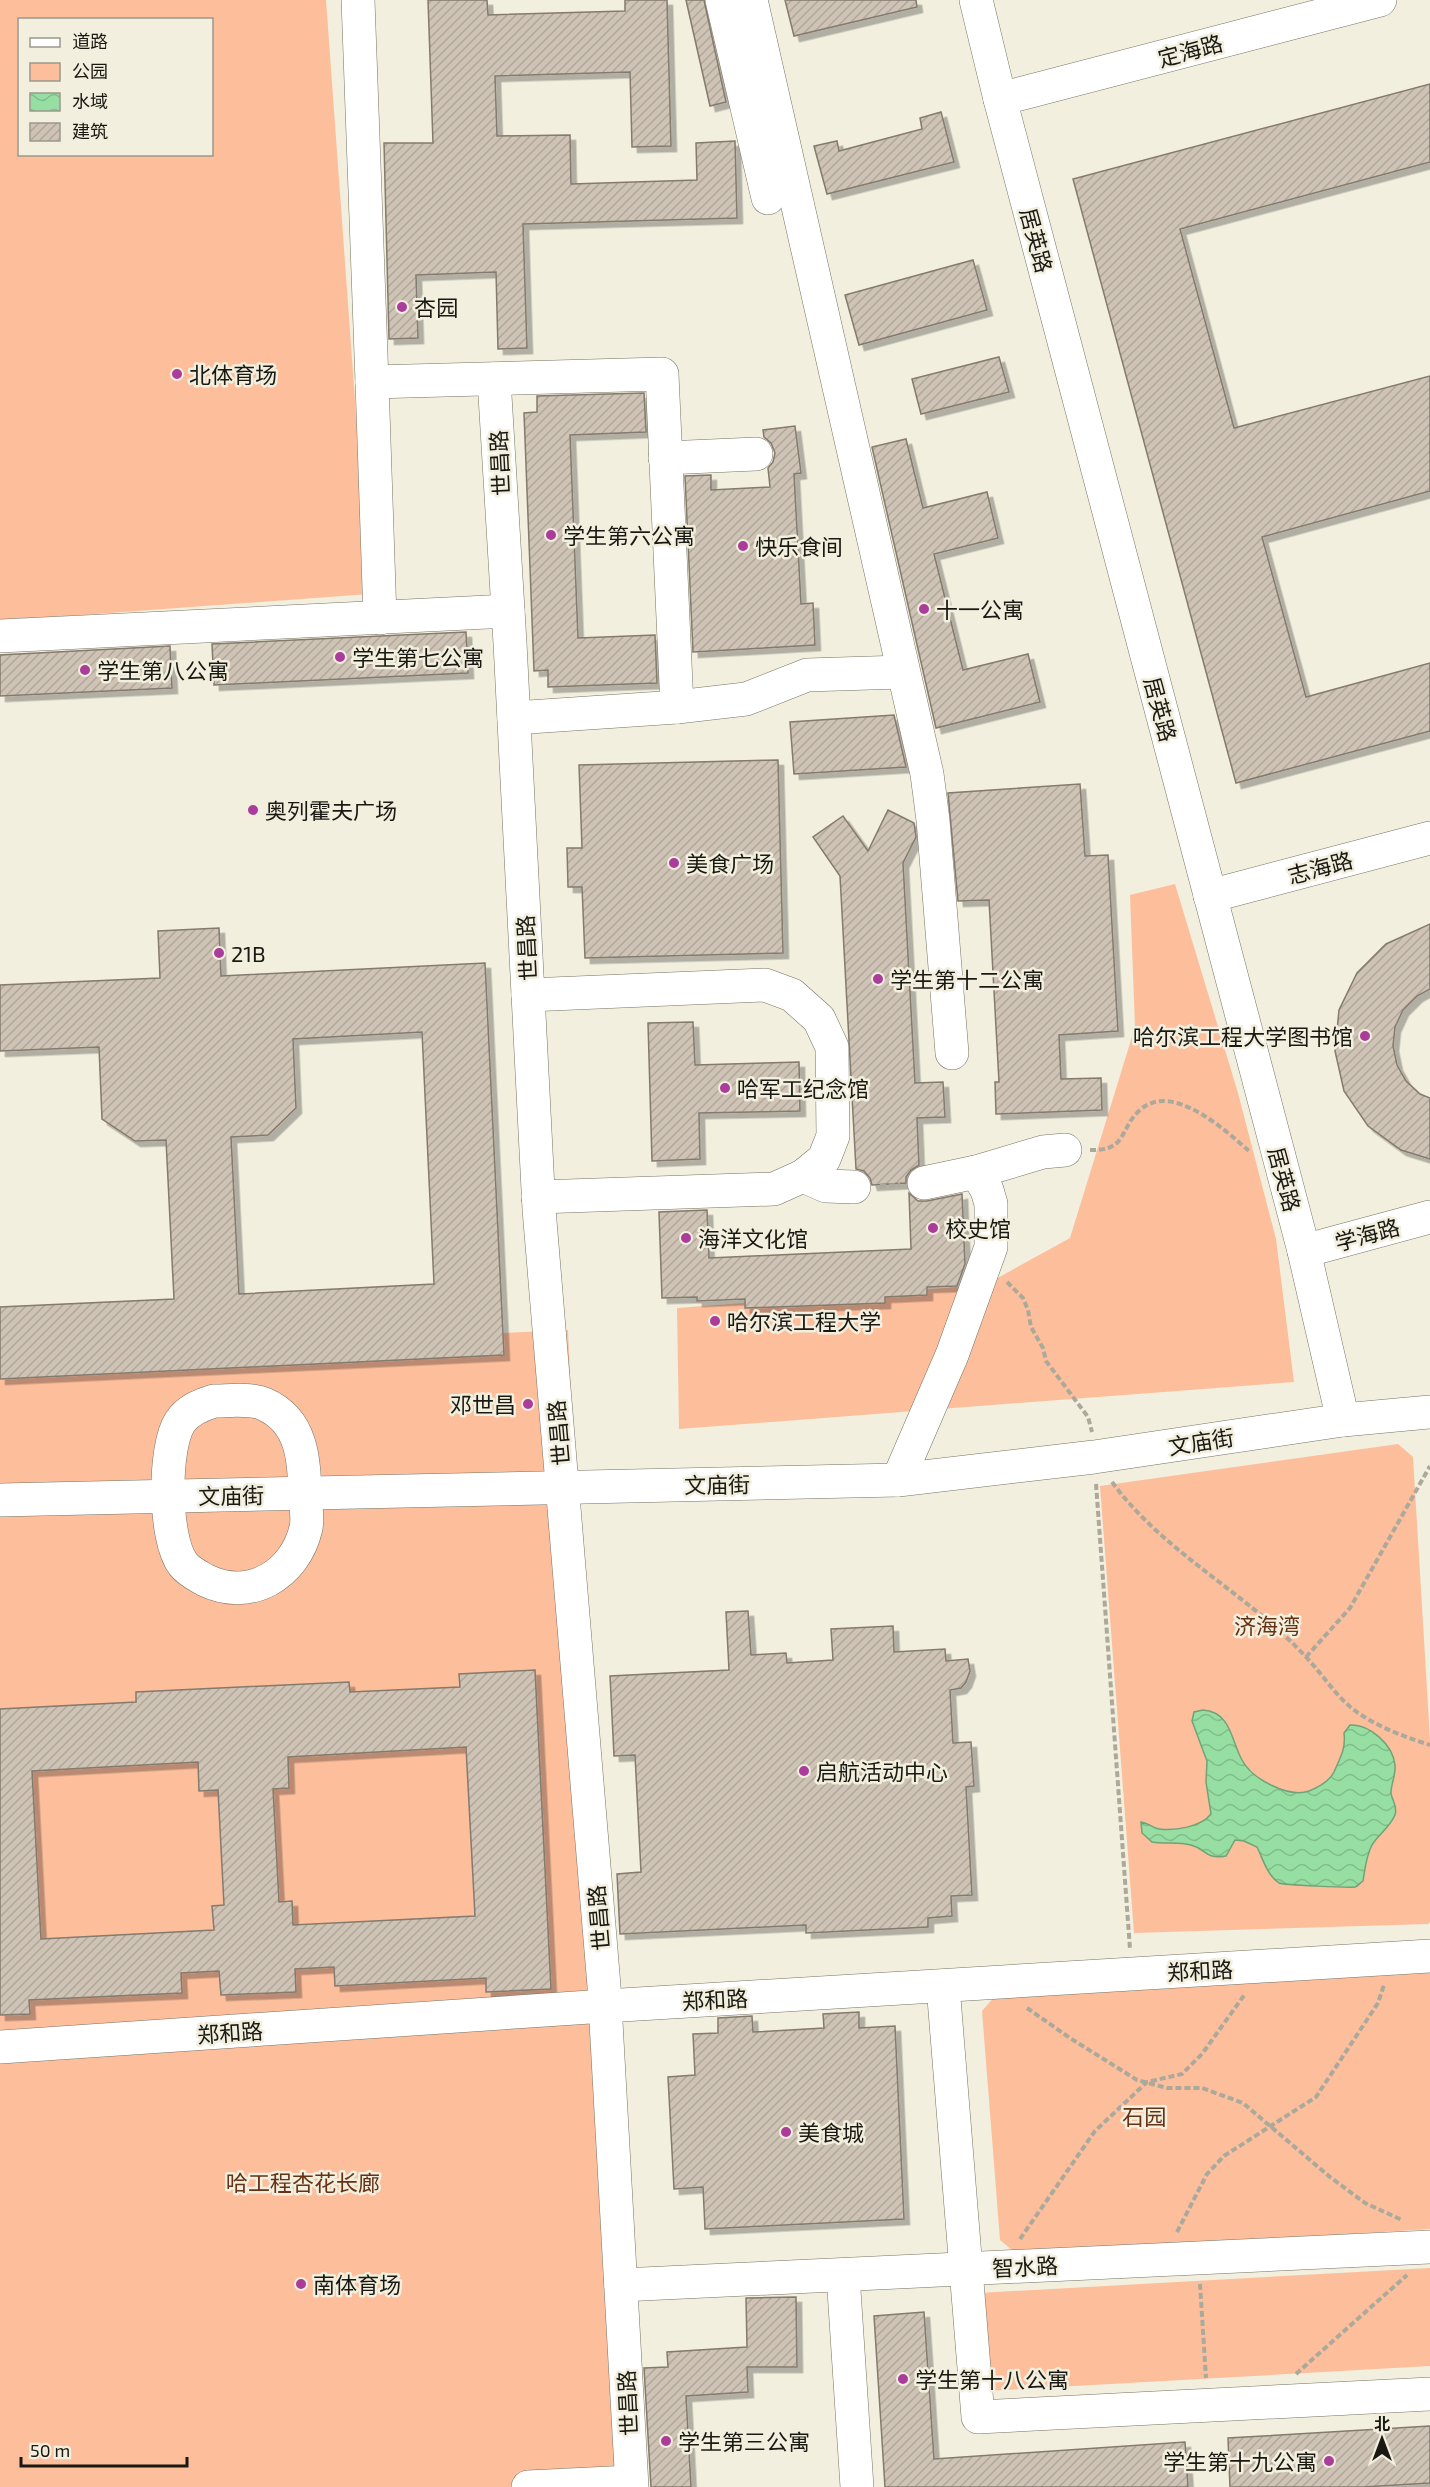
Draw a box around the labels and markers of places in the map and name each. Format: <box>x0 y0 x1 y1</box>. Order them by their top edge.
place label: 杏园 <box>414 294 458 320</box>
marker: 杏园 <box>395 300 409 314</box>
place label: 北体育场 <box>189 361 277 387</box>
marker: 北体育场 <box>170 367 184 381</box>
place label: 学生第六公寓 <box>563 522 695 548</box>
marker: 学生第六公寓 <box>544 528 558 542</box>
place label: 快乐食间 <box>755 533 843 559</box>
marker: 快乐食间 <box>736 539 750 553</box>
place label: 十一公寓 <box>936 596 1024 622</box>
marker: 十一公寓 <box>917 602 931 616</box>
place label: 学生第七公寓 <box>352 644 484 670</box>
marker: 学生第七公寓 <box>333 650 347 664</box>
place label: 学生第八公寓 <box>97 657 229 683</box>
marker: 学生第八公寓 <box>78 663 92 677</box>
place label: 奥列霍夫广场 <box>265 797 397 823</box>
marker: 奥列霍夫广场 <box>246 803 260 817</box>
place label: 美食广场 <box>686 850 774 876</box>
marker: 美食广场 <box>667 856 681 870</box>
place label: 21B <box>231 940 266 966</box>
marker: 21B <box>212 946 226 960</box>
place label: 学生第十二公寓 <box>890 966 1044 992</box>
marker: 学生第十二公寓 <box>871 972 885 986</box>
place label: 哈尔滨工程大学图书馆 <box>1133 1023 1353 1049</box>
marker: 哈尔滨工程大学图书馆 <box>1358 1029 1372 1043</box>
place label: 哈军工纪念馆 <box>737 1075 869 1101</box>
marker: 哈军工纪念馆 <box>718 1081 732 1095</box>
place label: 校史馆 <box>945 1215 1011 1241</box>
marker: 校史馆 <box>926 1221 940 1235</box>
place label: 海洋文化馆 <box>698 1225 808 1251</box>
marker: 海洋文化馆 <box>679 1231 693 1245</box>
place label: 哈尔滨工程大学 <box>727 1308 881 1334</box>
marker: 哈尔滨工程大学 <box>708 1314 722 1328</box>
place label: 邓世昌 <box>450 1391 516 1417</box>
marker: 邓世昌 <box>521 1397 535 1411</box>
place label: 启航活动中心 <box>816 1758 948 1784</box>
marker: 启航活动中心 <box>797 1764 811 1778</box>
place label: 美食城 <box>798 2119 864 2145</box>
marker: 美食城 <box>779 2125 793 2139</box>
place label: 南体育场 <box>313 2271 401 2297</box>
marker: 南体育场 <box>294 2277 308 2291</box>
place label: 学生第十八公寓 <box>915 2366 1069 2392</box>
marker: 学生第十八公寓 <box>896 2372 910 2386</box>
place label: 学生第三公寓 <box>678 2428 810 2454</box>
marker: 学生第三公寓 <box>659 2434 673 2448</box>
place label: 学生第十九公寓 <box>1163 2448 1317 2474</box>
marker: 学生第十九公寓 <box>1322 2454 1336 2468</box>

